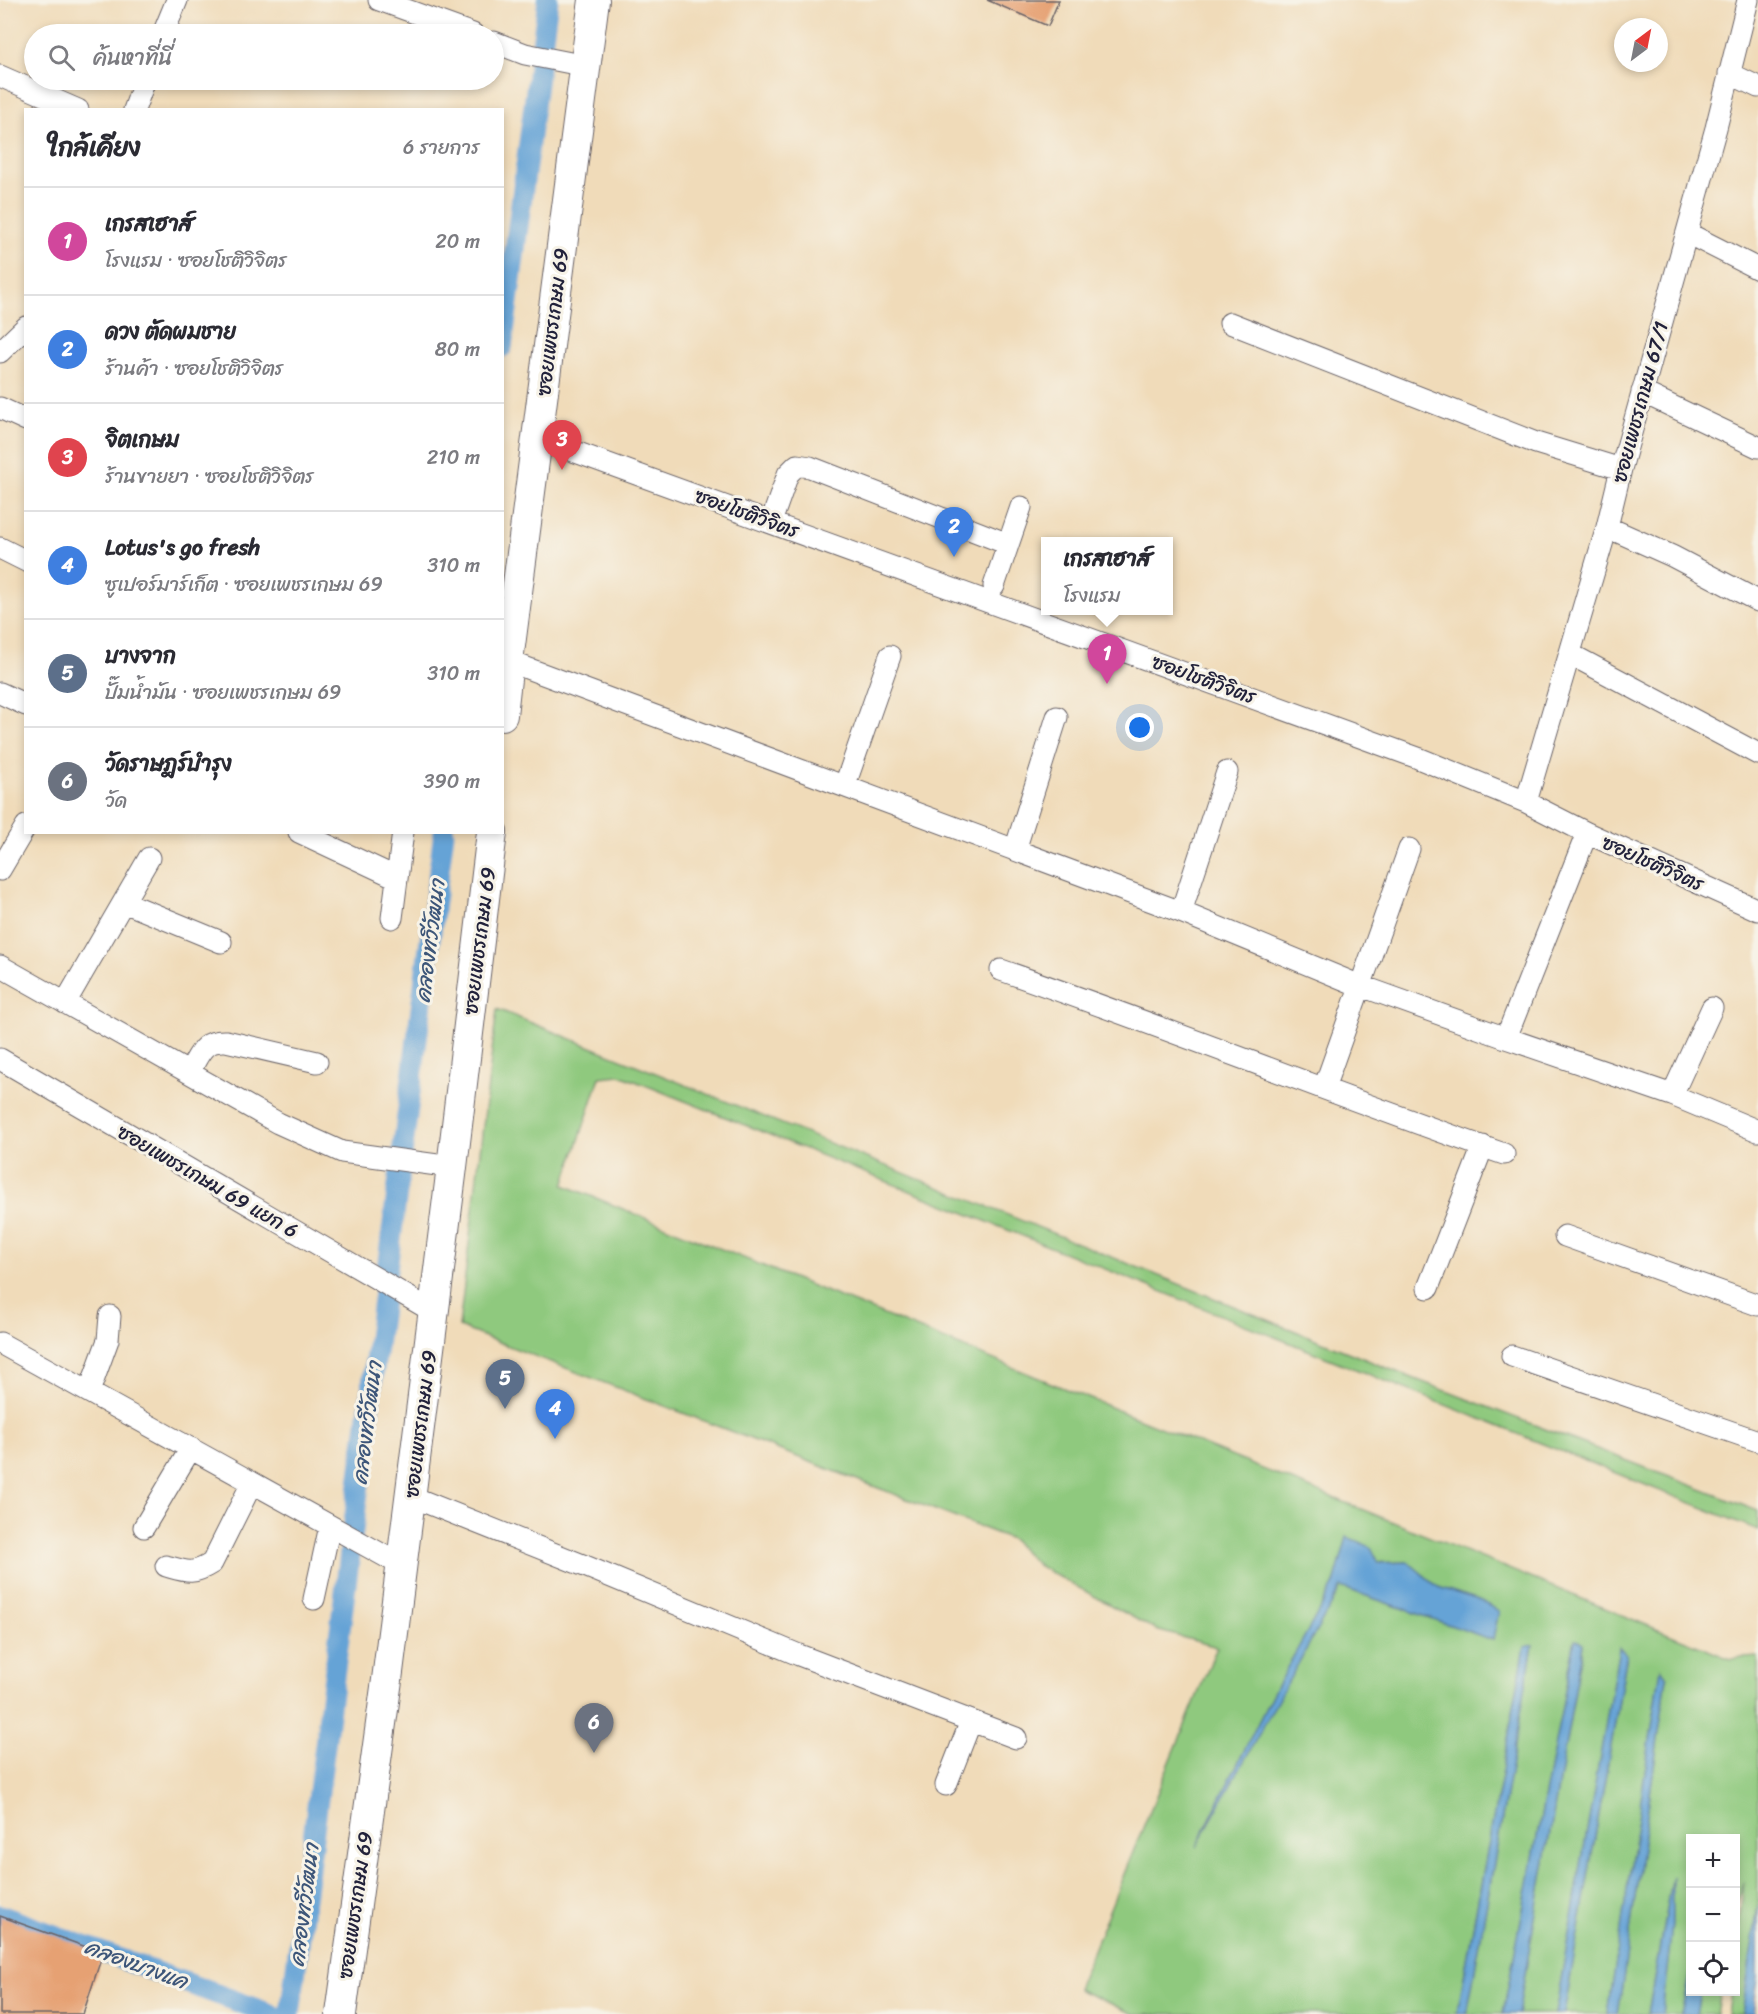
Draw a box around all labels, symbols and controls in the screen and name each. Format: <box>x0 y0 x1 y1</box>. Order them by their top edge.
north arrow <box>1614 18 1668 72</box>
search box <box>24 24 504 90</box>
text: ค้นหาที่นี่ <box>93 38 173 77</box>
icon: search <box>45 41 78 74</box>
text: ใกล้เคียง <box>48 124 140 170</box>
text: 6 รายการ <box>403 130 480 165</box>
text: เกรสเฮาส์ <box>105 204 193 243</box>
text: 1 <box>63 224 72 259</box>
text: 20 m <box>435 224 480 259</box>
text: โรงแรม · ซอยโชติวิจิตร <box>105 243 287 278</box>
street label: ซอยเพชรเกษม 69 <box>526 246 579 398</box>
text: ดวง ตัดผมชาย <box>105 312 236 351</box>
street label: ซอยเพชรเกษม 67/1 <box>1602 317 1679 487</box>
text: 2 <box>62 332 73 367</box>
text: 80 m <box>435 332 480 367</box>
text: ร้านค้า · ซอยโชติวิจิตร <box>105 351 284 386</box>
text: จิตเกษม <box>105 420 179 459</box>
pin: 3 <box>542 420 582 470</box>
text: 3 <box>62 440 73 475</box>
text: 210 m <box>427 440 480 475</box>
text: ร้านขายยา · ซอยโชติวิจิตร <box>105 459 314 494</box>
street label: ซอยโชติวิจิตร <box>690 478 805 549</box>
pin: 2 <box>934 508 974 557</box>
text: Lotus's go fresh <box>105 528 260 567</box>
popup <box>1041 537 1173 615</box>
text: เกรสเฮาส์ <box>1063 539 1151 578</box>
text: 4 <box>61 548 74 583</box>
text: 310 m <box>427 548 480 583</box>
text: ซูเปอร์มาร์เก็ต · ซอยเพชรเกษม 69 <box>105 567 383 602</box>
text: โรงแรม <box>1063 578 1120 613</box>
pin: 1 <box>1088 634 1126 684</box>
text: บางจาก <box>105 636 176 675</box>
street label: ซอยโชติวิจิตร <box>1147 644 1262 715</box>
text: 5 <box>61 656 74 691</box>
text: 310 m <box>427 656 480 691</box>
text: ปั๊มน้ำมัน · ซอยเพชรเกษม 69 <box>105 675 341 710</box>
your location <box>1125 713 1154 742</box>
text: วัดราษฎร์บำรุง <box>105 744 232 783</box>
text: 6 <box>62 764 73 799</box>
text: 390 m <box>424 764 480 799</box>
text: วัด <box>105 783 127 818</box>
street label: ซอยโชติวิจิตร <box>1596 825 1711 902</box>
street label: ซอยเพชรเกษม 69 <box>453 865 506 1017</box>
water label: คลองทวีวัฒนา <box>404 875 457 1005</box>
street label: ซอยเพชรเกษม 69 แยก 6 <box>110 1115 305 1248</box>
street label: ซอยเพชรเกษม 69 <box>394 1348 447 1500</box>
water label: คลองทวีวัฒนา <box>341 1357 394 1487</box>
pin: 5 <box>486 1360 524 1409</box>
pin: 4 <box>536 1390 574 1439</box>
pin: 6 <box>574 1704 614 1753</box>
street label: ซอยเพชรเกษม 69 <box>328 1829 383 1981</box>
map controls <box>1686 1834 1740 1996</box>
button: + <box>1686 1834 1740 1888</box>
water label: คลองทวีวัฒนา <box>278 1839 331 1969</box>
button: − <box>1686 1888 1740 1942</box>
water label: คลองบางแค <box>79 1928 194 2001</box>
button: locate <box>1686 1942 1740 1996</box>

